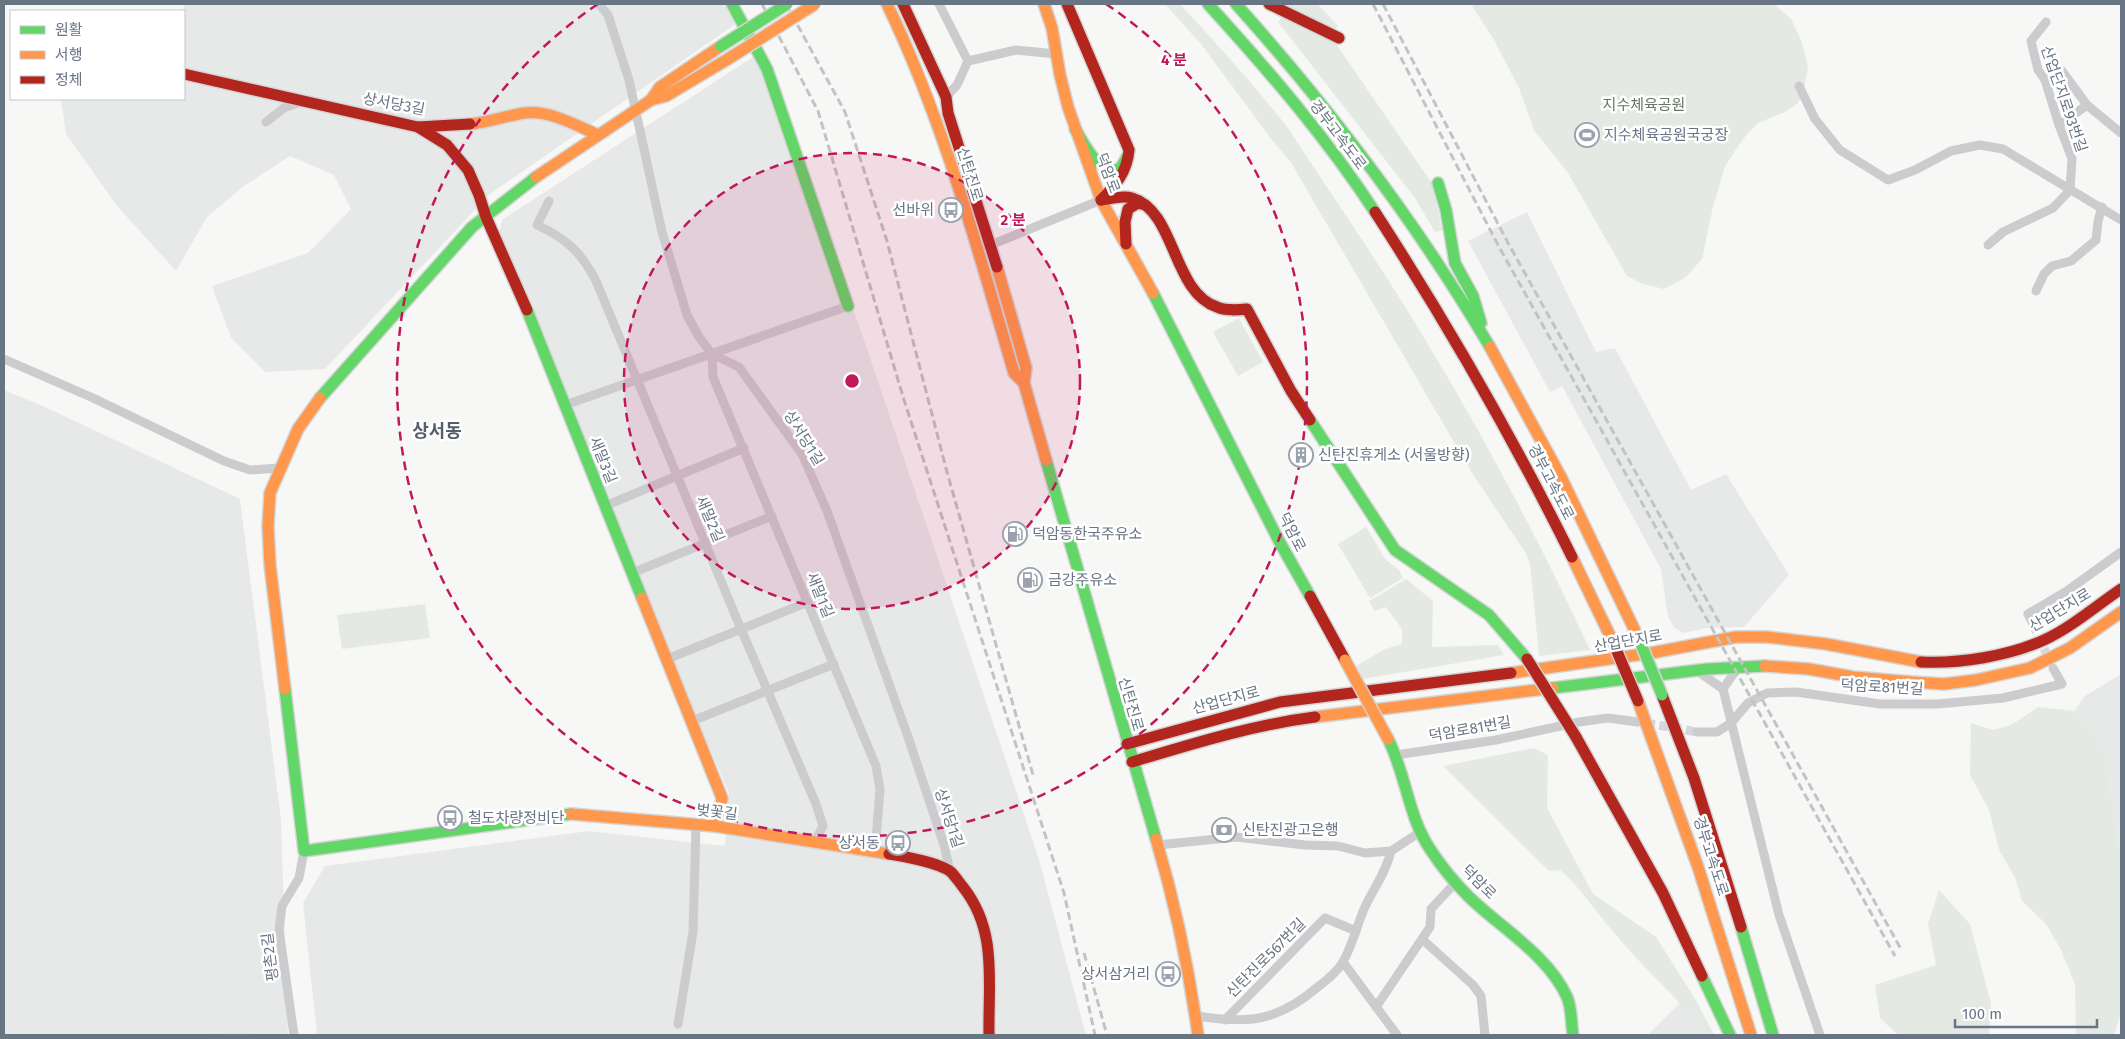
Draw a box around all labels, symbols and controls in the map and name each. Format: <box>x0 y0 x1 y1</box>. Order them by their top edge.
legend <box>10 10 185 100</box>
text: 원활 <box>55 21 83 39</box>
street label: 산업단지로93번길 <box>2037 43 2091 155</box>
text: 서행 <box>55 46 83 64</box>
text: 4 분 <box>1161 51 1187 69</box>
text: 정체 <box>55 71 83 89</box>
street label: 상서당3길 <box>362 89 426 119</box>
park label: 지수체육공원 <box>1603 96 1685 114</box>
street label: 경부고속도로 <box>1306 97 1370 173</box>
sports icon: 지수체육공원국궁장 <box>1574 122 1600 148</box>
place label: 지수체육공원국궁장 <box>1604 126 1728 144</box>
street label: 신탄진로 <box>953 145 987 203</box>
street label: 덕암로 <box>1092 150 1124 196</box>
bus stop icon: 선바위 <box>938 197 964 223</box>
place label: 선바위 <box>893 201 934 219</box>
text: 2 분 <box>1000 211 1026 229</box>
centre of rings <box>843 372 861 390</box>
street label: 상서당1길 <box>780 407 828 469</box>
district label: 상서동 <box>412 420 462 442</box>
street label: 새말3길 <box>585 434 621 486</box>
street label: 경부고속도로 <box>1524 441 1578 523</box>
building icon: 신탄진휴게소 (서울방향) <box>1288 442 1314 468</box>
place label: 신탄진휴게소 (서울방향) <box>1318 446 1470 464</box>
street label: 새말2길 <box>692 493 728 545</box>
street label: 덕암로 <box>1275 509 1309 555</box>
fuel station icon: 덕암동한국주유소 <box>1002 521 1028 547</box>
place label: 덕암동한국주유소 <box>1032 525 1143 543</box>
fuel station icon: 금강주유소 <box>1017 567 1043 593</box>
street label: 새말1길 <box>803 569 837 621</box>
place label: 금강주유소 <box>1048 571 1117 589</box>
street label: 산업단지로 <box>2026 585 2094 635</box>
street label: 산업단지로 <box>1592 626 1664 656</box>
street label: 신탄진로 <box>1115 675 1147 733</box>
street label: 덕암로81번길 <box>1840 676 1924 698</box>
street label: 산업단지로 <box>1190 682 1262 718</box>
street label: 덕암로81번길 <box>1427 713 1513 745</box>
street label: 상서당1길 <box>931 786 967 850</box>
street label: 벚꽃길 <box>695 801 739 823</box>
bus stop icon: 철도차량정비단 <box>437 805 463 831</box>
place label: 철도차량정비단 <box>468 809 565 827</box>
street label: 경부고속도로 <box>1690 814 1732 898</box>
bank icon: 신탄진광고은행 <box>1211 817 1237 843</box>
place label: 신탄진광고은행 <box>1242 821 1339 839</box>
bus stop icon: 상서동 <box>885 830 911 856</box>
place label: 상서동 <box>839 834 880 852</box>
street label: 덕암로 <box>1458 861 1500 903</box>
street label: 신탄진로567번길 <box>1223 915 1309 1001</box>
street label: 평촌2길 <box>258 932 282 982</box>
bus stop icon: 상서삼거리 <box>1155 961 1181 987</box>
place label: 상서삼거리 <box>1081 965 1150 983</box>
scale bar <box>1955 996 2098 1028</box>
text: 100 m <box>1962 1005 2002 1023</box>

